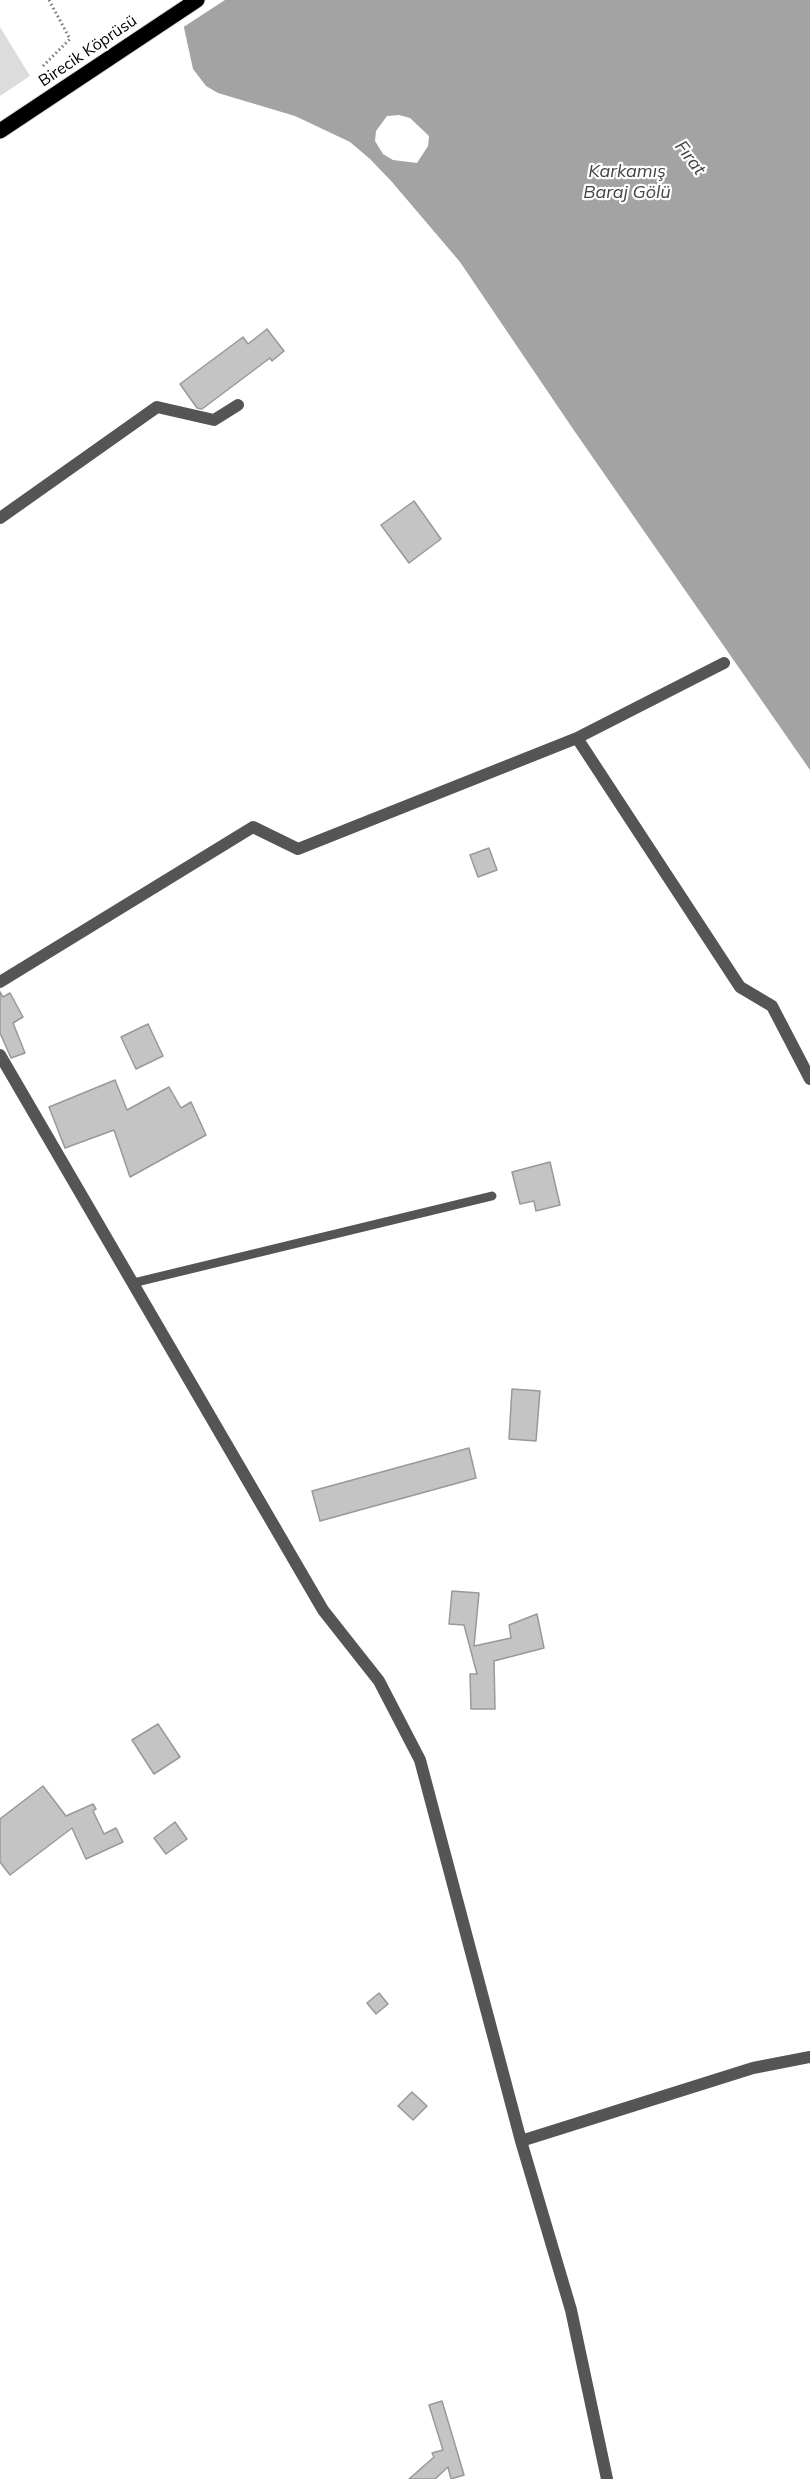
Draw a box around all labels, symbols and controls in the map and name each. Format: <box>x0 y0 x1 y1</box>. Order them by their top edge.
street label: Birecik Köprüsü <box>35 11 141 91</box>
water label: Fırat <box>670 136 710 180</box>
water label: Karkamış Baraj Gölü <box>583 161 671 204</box>

